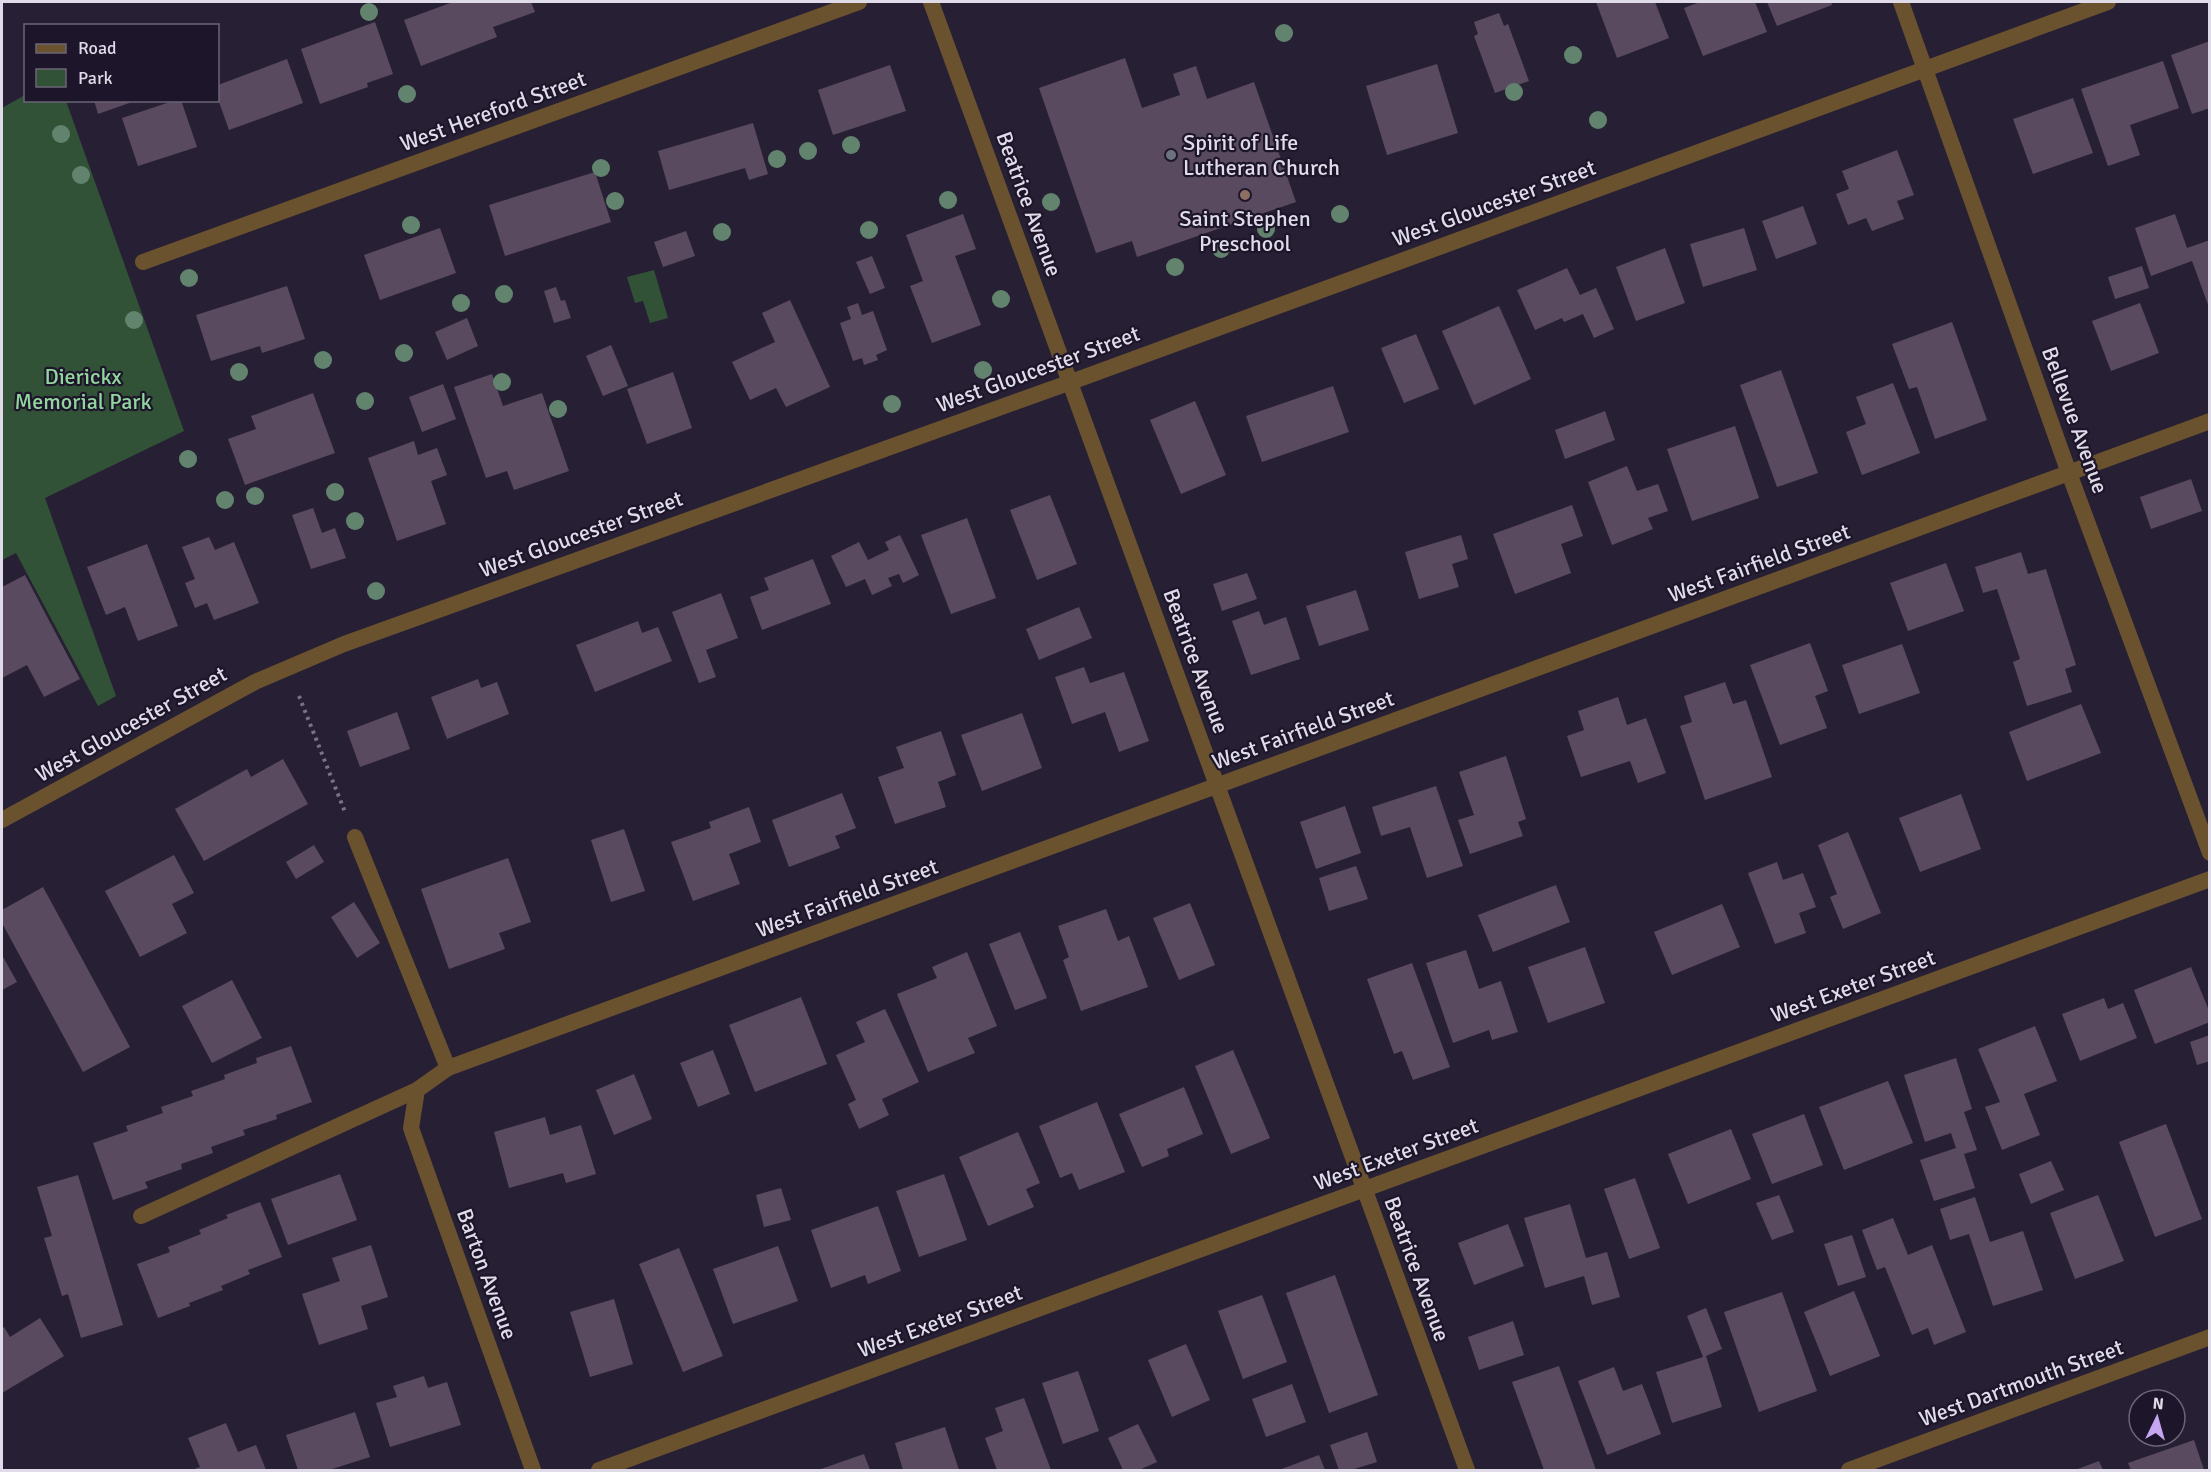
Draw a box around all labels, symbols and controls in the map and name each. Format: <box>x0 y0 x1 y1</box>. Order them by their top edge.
legend <box>24 24 219 102</box>
text: Road <box>78 37 117 59</box>
street label: West Hereford Street <box>396 65 590 157</box>
text: Park <box>78 67 113 89</box>
street label: Beatrice Avenue <box>990 128 1068 280</box>
place label: Spirit of Life Lutheran Church <box>1183 129 1340 181</box>
marker: Spirit of Life Lutheran Church <box>1164 148 1178 162</box>
street label: West Gloucester Street <box>1389 154 1600 252</box>
marker: Saint Stephen Preschool <box>1238 188 1252 202</box>
place label: Saint Stephen Preschool <box>1179 205 1311 257</box>
street label: West Gloucester Street <box>933 320 1144 418</box>
street label: Bellevue Avenue <box>2036 343 2114 497</box>
park label: Dierickx Memorial Park <box>15 363 151 415</box>
street label: West Gloucester Street <box>476 485 687 583</box>
street label: West Fairfield Street <box>1664 517 1854 608</box>
street label: Beatrice Avenue <box>1157 585 1235 737</box>
street label: West Gloucester Street <box>31 660 232 788</box>
street label: West Fairfield Street <box>1208 684 1398 775</box>
street label: West Fairfield Street <box>752 852 942 943</box>
street label: West Exeter Street <box>1767 944 1939 1028</box>
street label: West Exeter Street <box>1310 1112 1482 1196</box>
street label: Beatrice Avenue <box>1378 1193 1456 1345</box>
street label: Barton Avenue <box>451 1205 523 1343</box>
street label: West Exeter Street <box>854 1279 1026 1363</box>
street label: West Dartmouth Street <box>1915 1333 2127 1433</box>
north arrow <box>2127 1388 2187 1448</box>
text: N <box>2152 1394 2165 1415</box>

